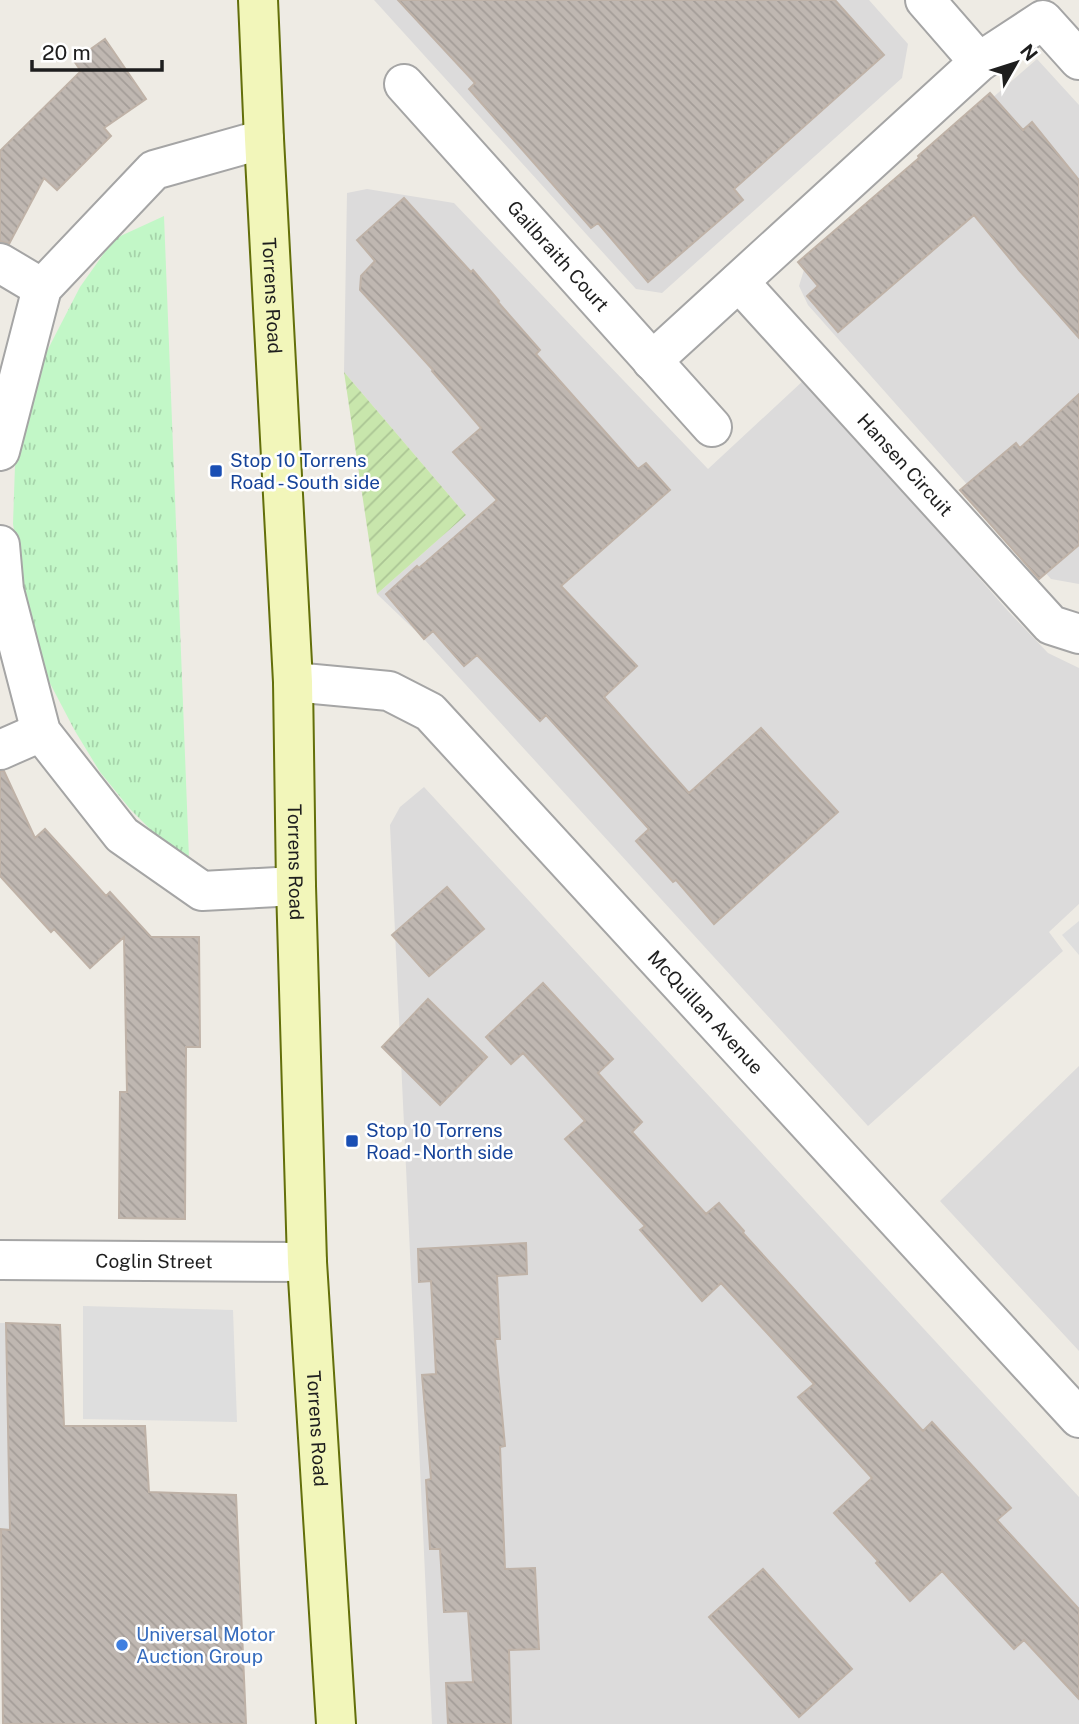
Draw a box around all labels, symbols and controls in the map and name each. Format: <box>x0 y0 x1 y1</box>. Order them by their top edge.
scale bar <box>32 28 161 72</box>
north arrow <box>981 28 1051 98</box>
text: 20 m <box>42 40 91 65</box>
text: N <box>1016 40 1042 65</box>
street label: Gailbraith Court <box>503 196 614 316</box>
street label: Torrens Road <box>258 237 286 354</box>
street label: Hansen Circuit <box>853 409 957 520</box>
place label: Stop 10 Torrens Road - South side <box>230 449 380 493</box>
marker: Stop 10 Torrens Road - South side <box>208 463 224 479</box>
street label: Torrens Road <box>284 804 308 921</box>
street label: McQuillan Avenue <box>644 946 768 1078</box>
place label: Stop 10 Torrens Road - North side <box>366 1119 514 1163</box>
marker: Stop 10 Torrens Road - North side <box>344 1133 360 1149</box>
street label: Coglin Street <box>95 1250 213 1272</box>
street label: Torrens Road <box>303 1370 332 1487</box>
place label: Universal Motor Auction Group <box>136 1623 275 1667</box>
marker: Universal Motor Auction Group <box>114 1637 130 1653</box>

